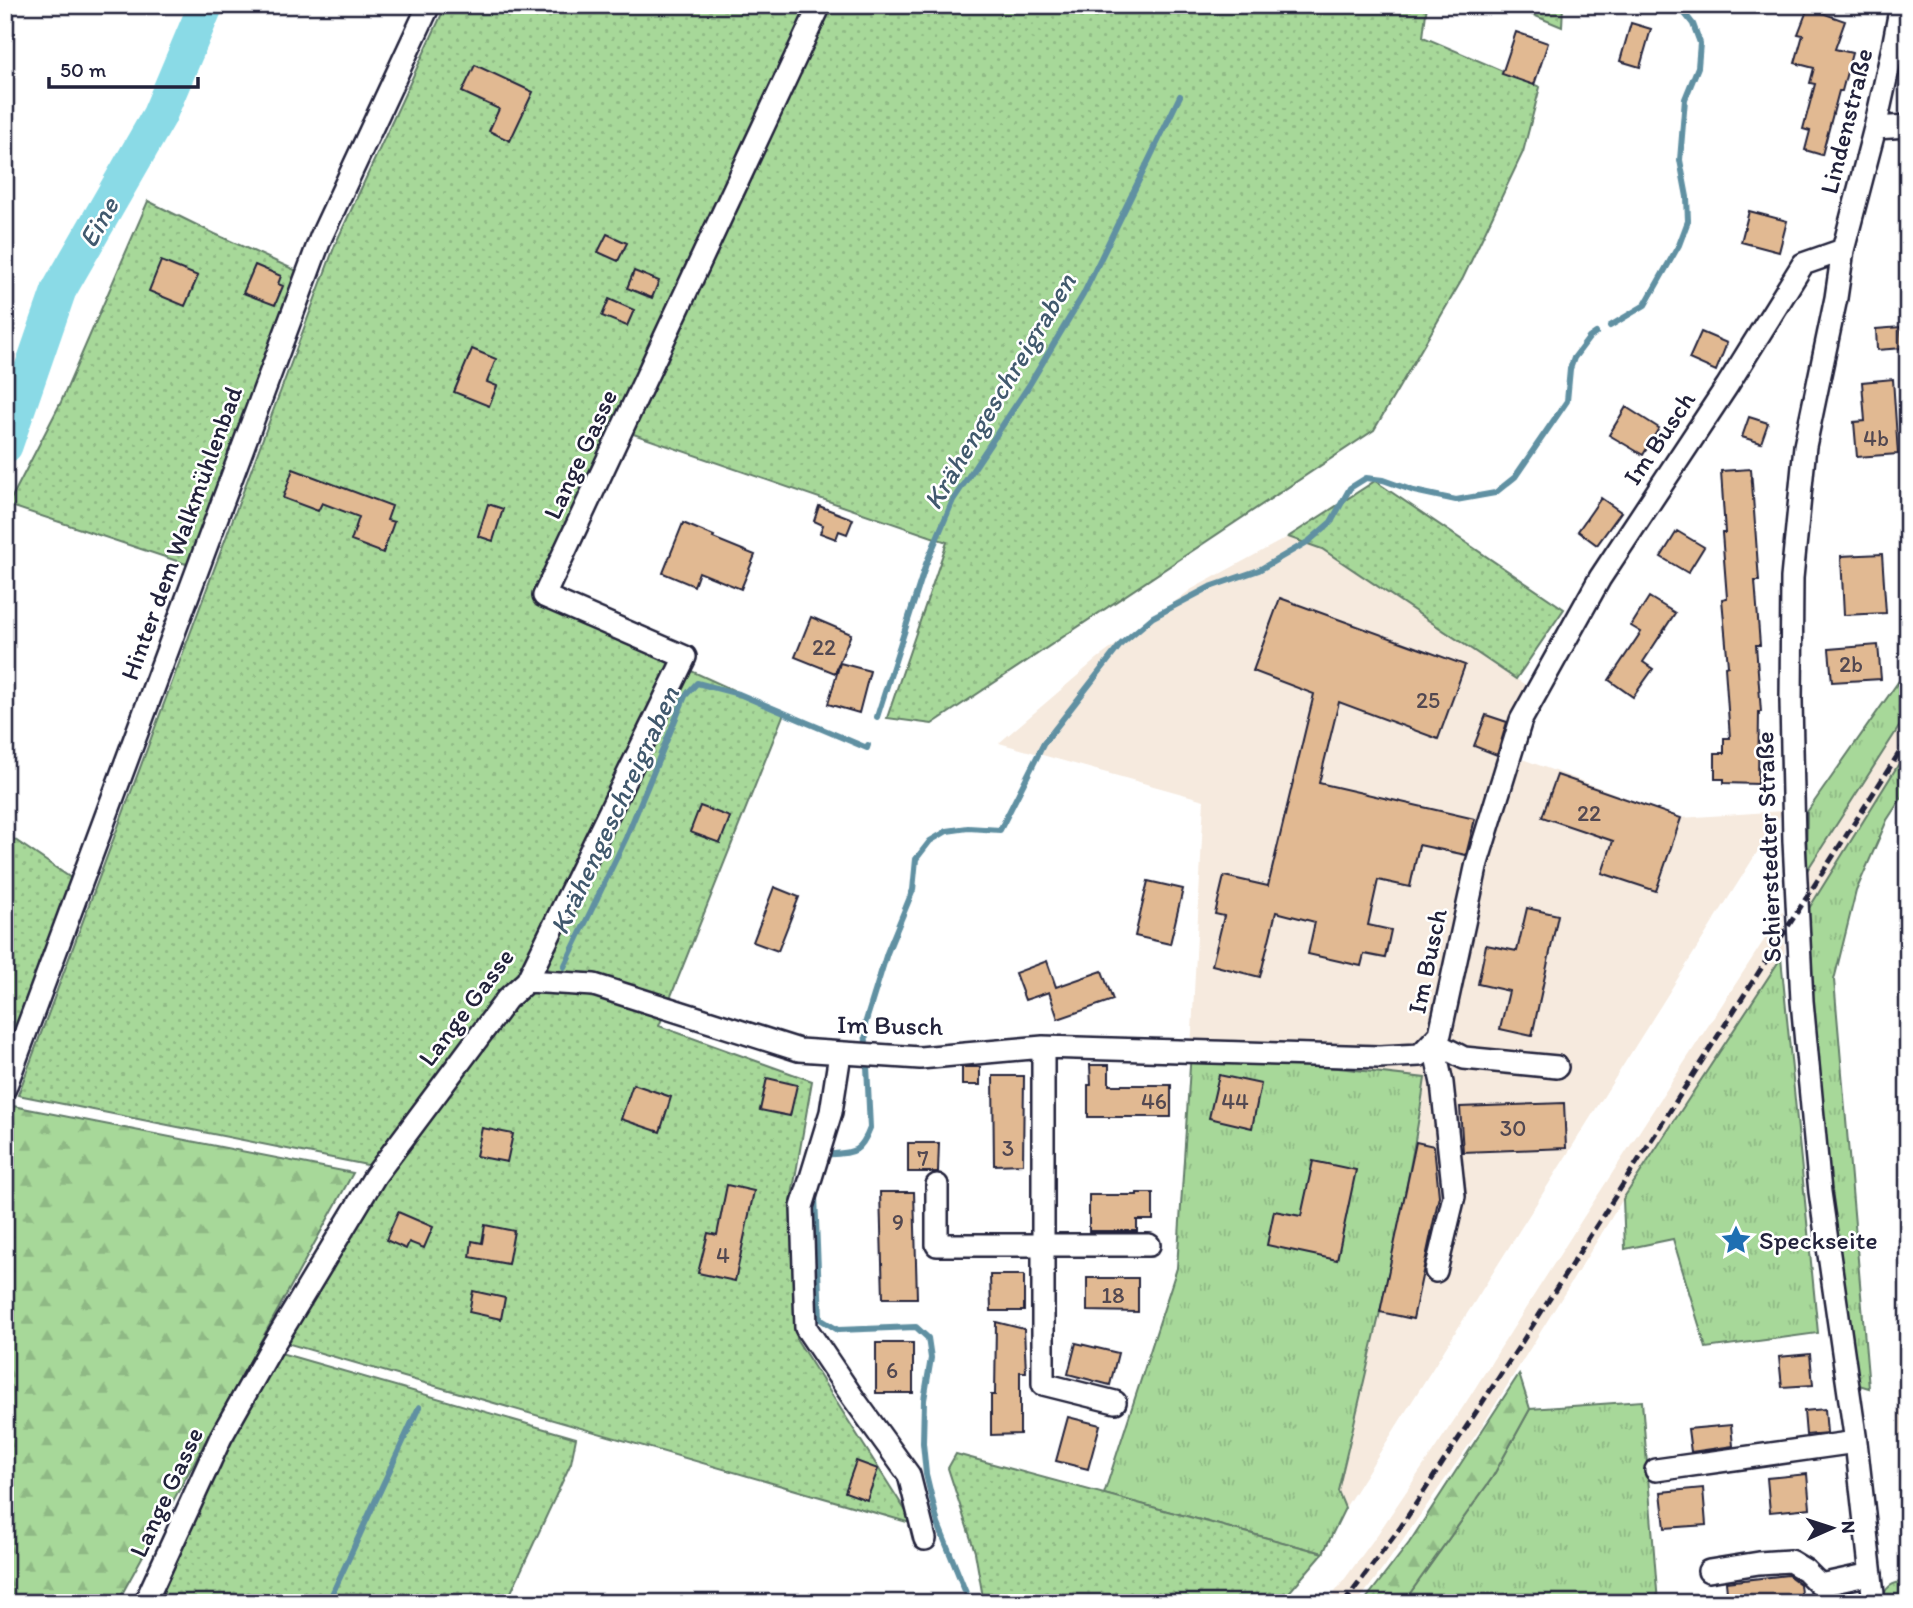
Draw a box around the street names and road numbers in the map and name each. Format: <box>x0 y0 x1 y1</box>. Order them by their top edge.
street label: Lindenstraße <box>1812 45 1880 197</box>
street label: Hinter dem Walkmühlenbad <box>113 381 249 684</box>
street label: Lange Gasse <box>536 384 624 524</box>
street label: Im Busch <box>1616 385 1702 491</box>
street label: Schierstedter Straße <box>1748 731 1788 963</box>
street label: Im Busch <box>1400 906 1454 1016</box>
street label: Lange Gasse <box>411 942 521 1072</box>
street label: Im Busch <box>837 1008 943 1042</box>
street label: Lange Gasse <box>122 1422 210 1562</box>

